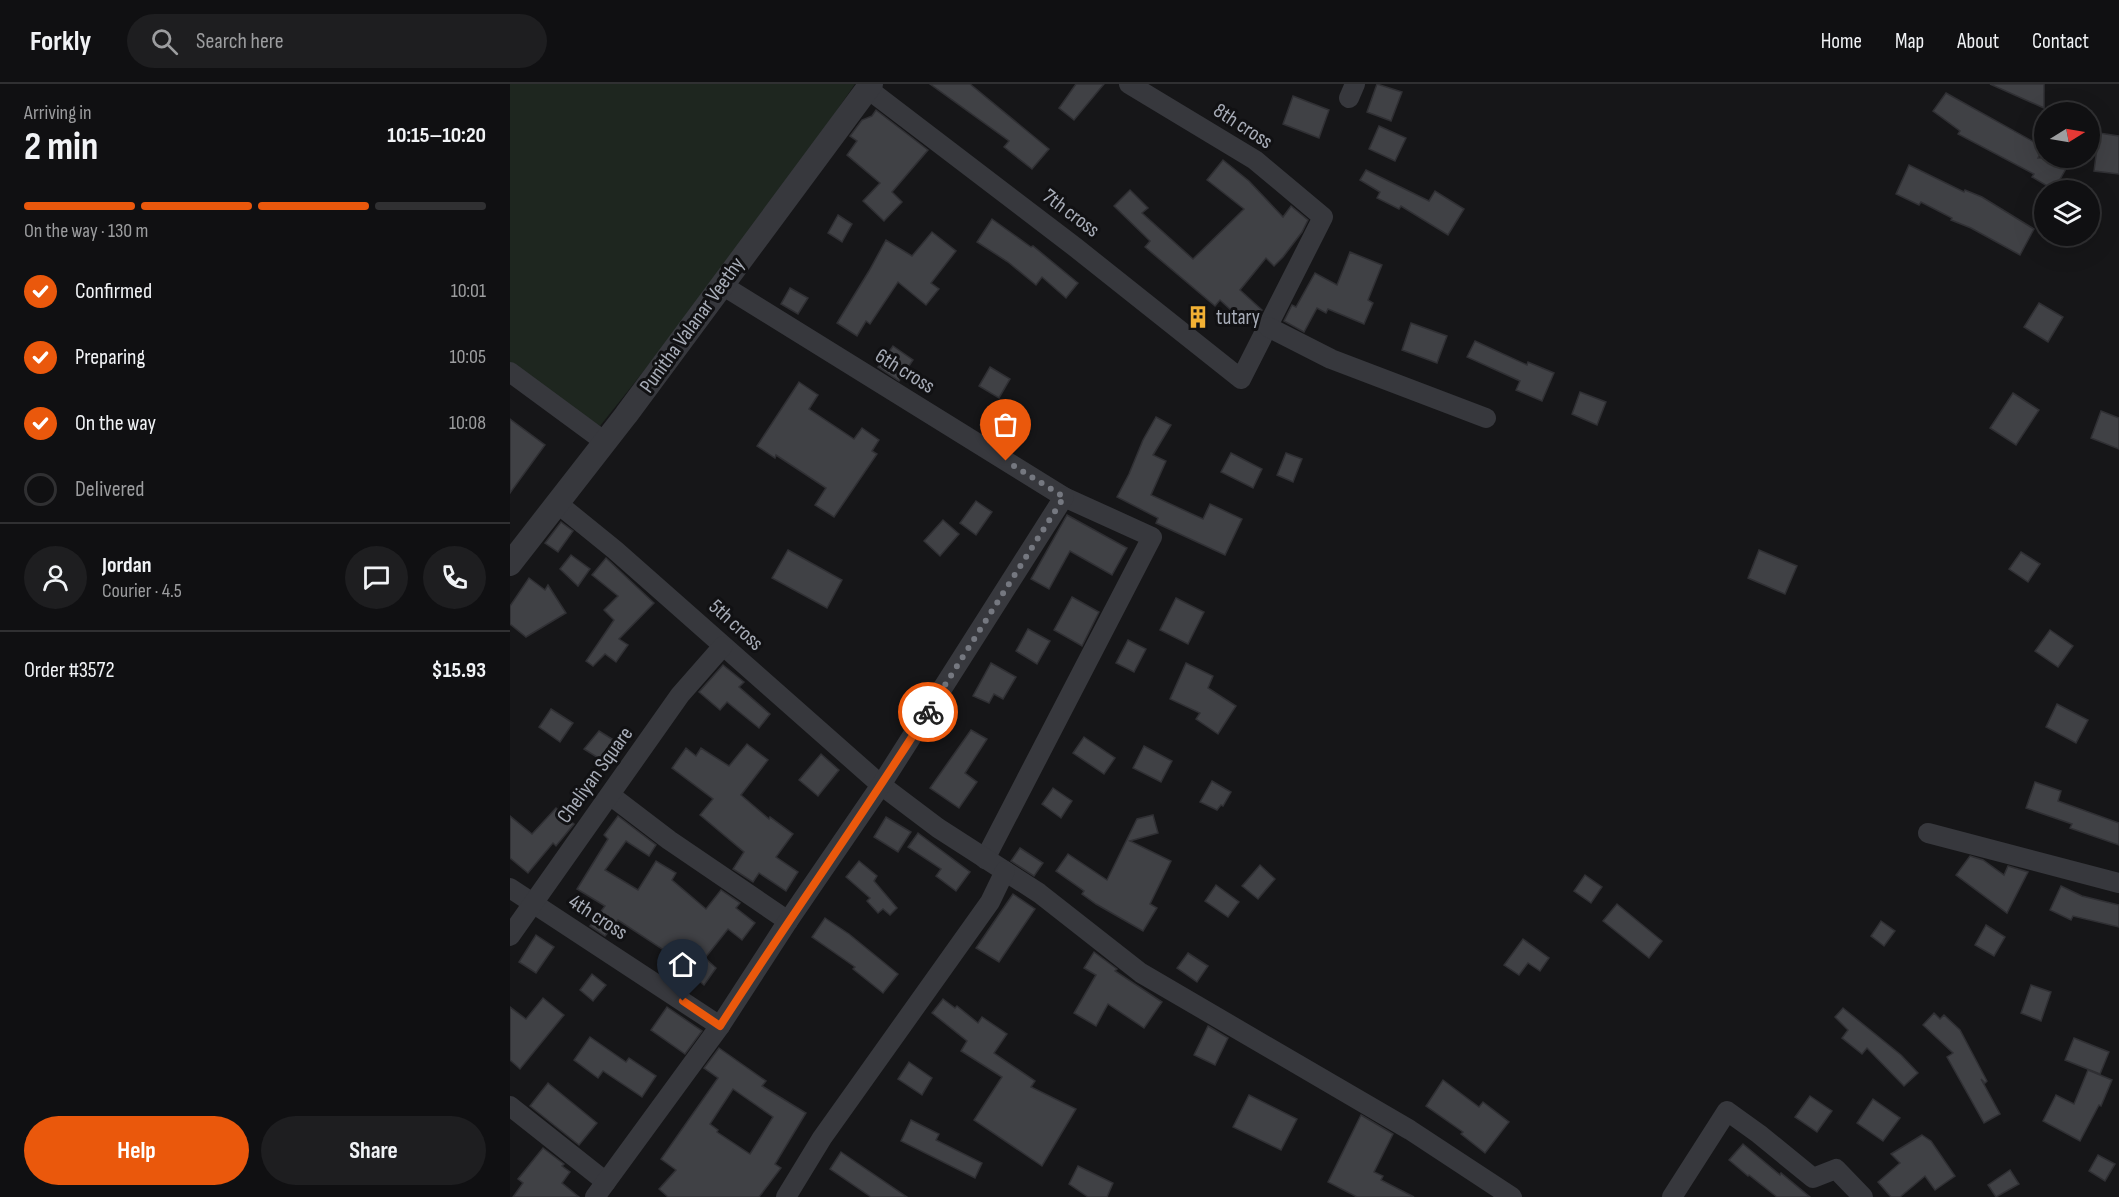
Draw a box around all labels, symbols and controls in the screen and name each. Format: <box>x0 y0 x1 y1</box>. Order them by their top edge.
search box <box>127 14 547 68</box>
text: Forkly <box>30 25 91 58</box>
icon: search <box>148 25 181 58</box>
text: Search here <box>196 28 284 55</box>
text: Home <box>1821 29 1862 54</box>
text: Map <box>1895 29 1924 54</box>
text: About <box>1957 29 1999 54</box>
text: Contact <box>2032 29 2089 54</box>
street label: 8th cross <box>1209 98 1277 154</box>
text: Arriving in <box>24 101 92 125</box>
north arrow <box>2034 102 2100 168</box>
map controls <box>2034 102 2100 246</box>
text: 10:15–10:20 <box>387 122 486 149</box>
text: 2 min <box>24 124 98 171</box>
button: layers <box>2034 180 2100 246</box>
street label: 7th cross <box>1038 184 1104 242</box>
text: On the way · 130 m <box>24 219 148 243</box>
street label: Punitha Valanar Veethy <box>634 252 750 398</box>
icon: check <box>24 275 57 308</box>
text: Confirmed <box>75 278 152 305</box>
text: 10:01 <box>451 279 486 303</box>
building icon: tutary <box>1185 304 1211 330</box>
place label: tutary <box>1216 305 1260 330</box>
icon: check <box>24 341 57 374</box>
street label: 6th cross <box>871 343 939 399</box>
text: Preparing <box>75 344 145 371</box>
text: 10:05 <box>450 345 486 369</box>
pin <box>980 399 1031 461</box>
icon: check <box>24 407 57 440</box>
icon: bag <box>989 408 1022 441</box>
text: On the way <box>75 410 156 437</box>
text: 10:08 <box>449 411 486 435</box>
text: Delivered <box>75 476 144 503</box>
button: person <box>24 546 87 609</box>
button: chat <box>345 546 408 609</box>
button: phone <box>423 546 486 609</box>
text: Jordan <box>102 552 151 579</box>
text: Courier · 4.5 <box>102 579 182 603</box>
street label: 5th cross <box>704 594 768 656</box>
text: Order #3572 <box>24 657 114 684</box>
text: $15.93 <box>431 657 486 684</box>
courier <box>898 682 958 742</box>
icon: bike <box>912 696 945 729</box>
street label: Cheliyan Square <box>552 722 638 828</box>
street label: 4th cross <box>564 889 632 945</box>
pin <box>657 939 708 1001</box>
icon: home <box>666 948 699 981</box>
button: Help <box>24 1116 249 1185</box>
button: Share <box>261 1116 486 1185</box>

